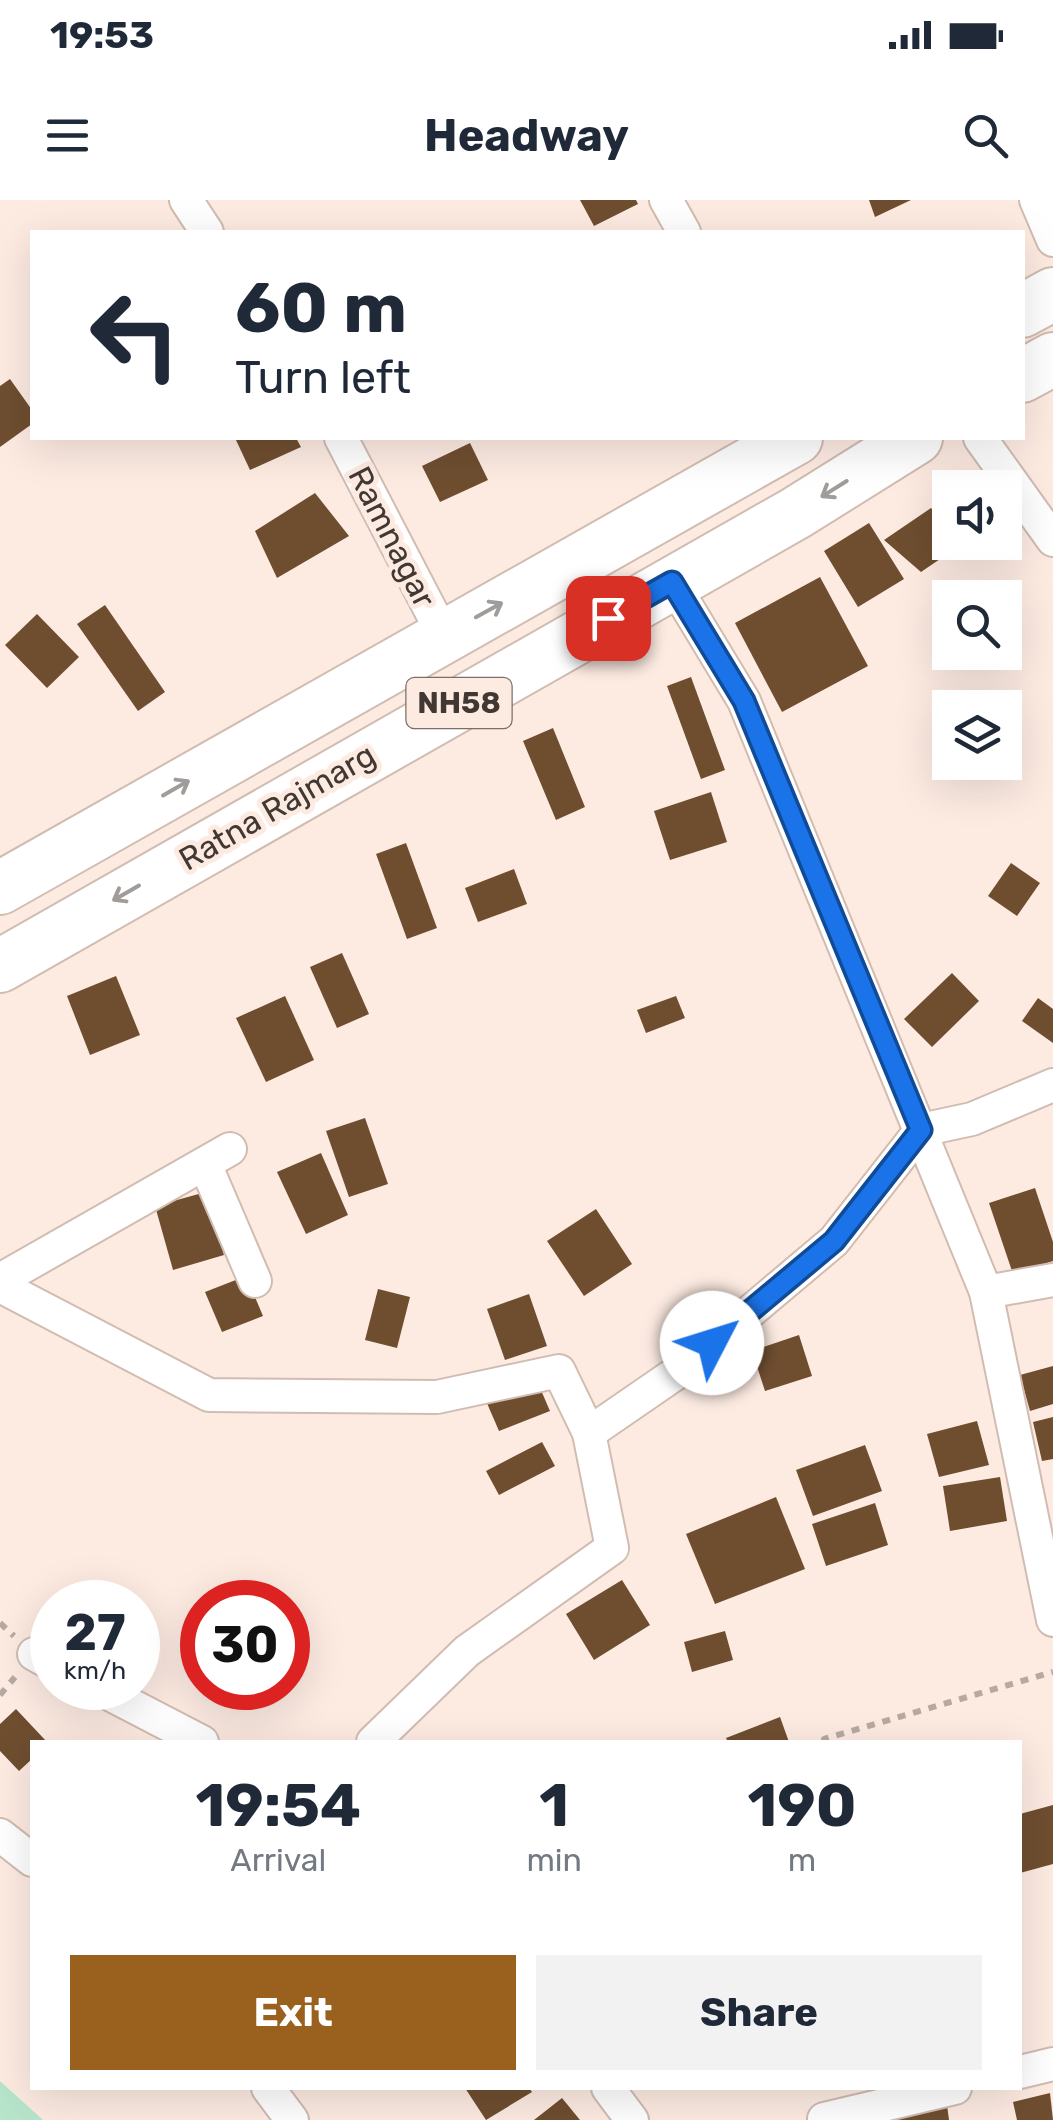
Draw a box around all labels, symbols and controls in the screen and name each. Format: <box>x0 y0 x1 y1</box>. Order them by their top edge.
text: 19:53 <box>50 12 154 58</box>
icon: menu <box>40 108 95 163</box>
icon: search <box>958 108 1013 163</box>
text: Headway <box>424 109 629 162</box>
text: 60 m <box>235 267 407 350</box>
icon: left <box>70 270 200 400</box>
text: Turn left <box>235 351 411 404</box>
street label: Ramnagar <box>340 460 444 614</box>
map controls <box>932 470 1022 780</box>
button: sound <box>932 470 1022 560</box>
one-way arrow <box>820 479 848 499</box>
pin <box>566 576 651 661</box>
button: search <box>932 580 1022 670</box>
icon: arrive <box>581 591 636 646</box>
one-way arrow <box>474 600 504 620</box>
road number: NH58 <box>406 678 512 728</box>
button: layers <box>932 690 1022 780</box>
street label: Ratna Rajmarg <box>172 736 382 878</box>
one-way arrow <box>161 777 190 797</box>
one-way arrow <box>112 884 141 904</box>
position arrow <box>660 1291 764 1395</box>
speed limit sign: 30 <box>180 1580 310 1710</box>
text: 27 <box>64 1603 126 1663</box>
text: km/h <box>64 1656 126 1685</box>
text: 19:54 <box>195 1770 361 1841</box>
text: 1 <box>539 1770 569 1841</box>
text: 190 <box>747 1770 857 1841</box>
text: Arrival <box>230 1841 326 1879</box>
text: min <box>526 1841 582 1879</box>
text: m <box>788 1841 816 1879</box>
button: Exit <box>70 1955 516 2070</box>
button: Share <box>536 1955 982 2070</box>

